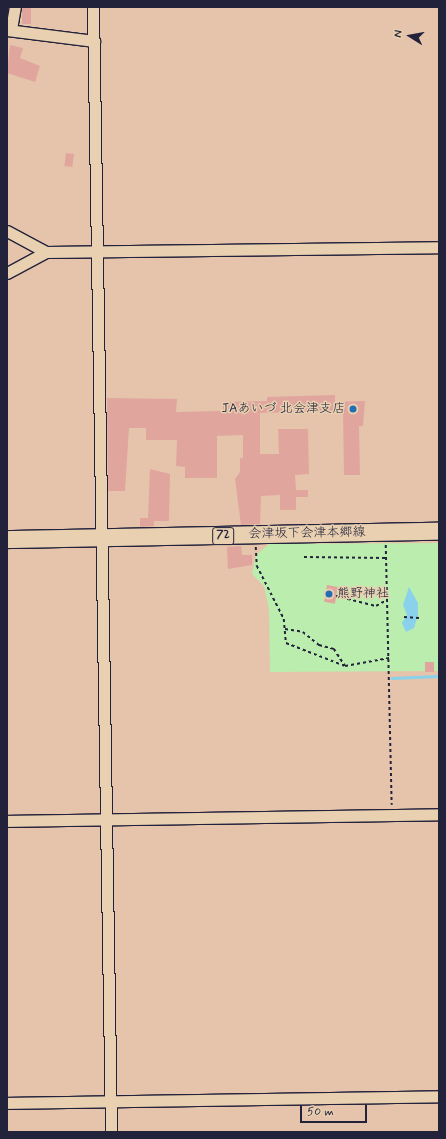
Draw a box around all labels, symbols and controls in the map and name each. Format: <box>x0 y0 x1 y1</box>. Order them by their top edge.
north arrow <box>390 16 430 56</box>
text: N <box>391 29 406 39</box>
place label: JAあいづ 北会津支店 <box>221 401 345 417</box>
marker: JAあいづ 北会津支店 <box>348 404 358 414</box>
street label: 会津坂下会津本郷線 <box>248 525 366 543</box>
road number: 72 <box>212 526 234 546</box>
place label: 熊野神社 <box>337 586 389 602</box>
marker: 熊野神社 <box>324 589 334 599</box>
scale bar <box>302 1097 369 1123</box>
text: 50 m <box>307 1104 334 1120</box>

